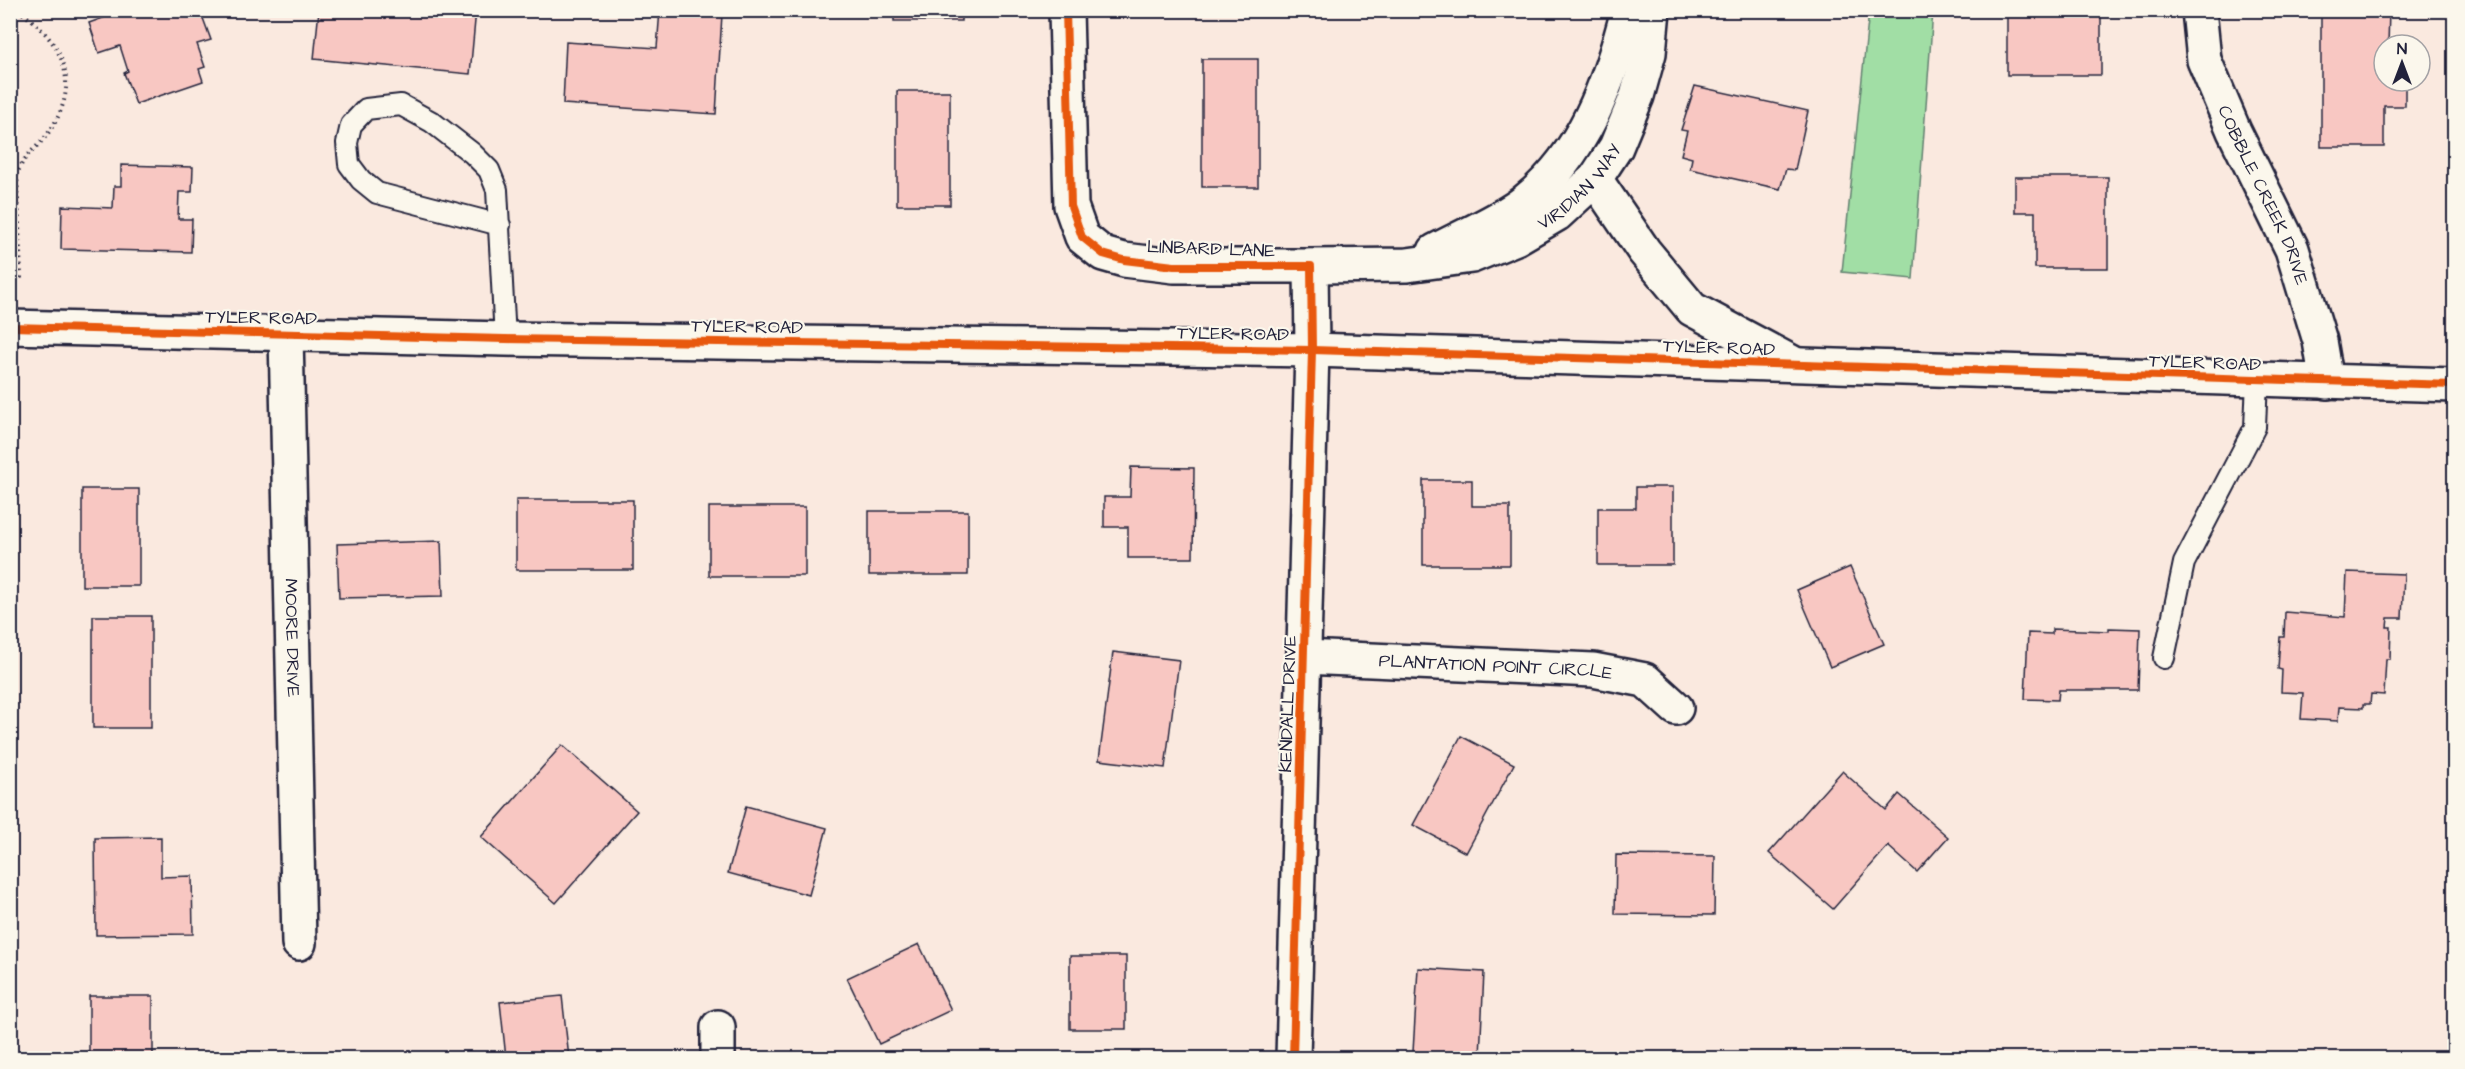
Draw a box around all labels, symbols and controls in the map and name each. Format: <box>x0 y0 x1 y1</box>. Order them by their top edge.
north arrow <box>2372 33 2432 93</box>
text: N <box>2397 38 2407 60</box>
street label: COBBLE CREEK DRIVE <box>2212 101 2315 288</box>
street label: VIRIDIAN WAY <box>1533 139 1627 235</box>
street label: LINBARD LANE <box>1146 234 1276 264</box>
street label: TYLER ROAD <box>205 305 318 331</box>
street label: TYLER ROAD <box>691 314 804 340</box>
street label: TYLER ROAD <box>1177 321 1290 347</box>
street label: TYLER ROAD <box>1663 334 1776 362</box>
street label: TYLER ROAD <box>2149 349 2262 377</box>
street label: MOORE DRIVE <box>279 578 306 698</box>
street label: KENDALL DRIVE <box>1273 635 1303 773</box>
street label: PLANTATION POINT CIRCLE <box>1378 648 1615 686</box>

